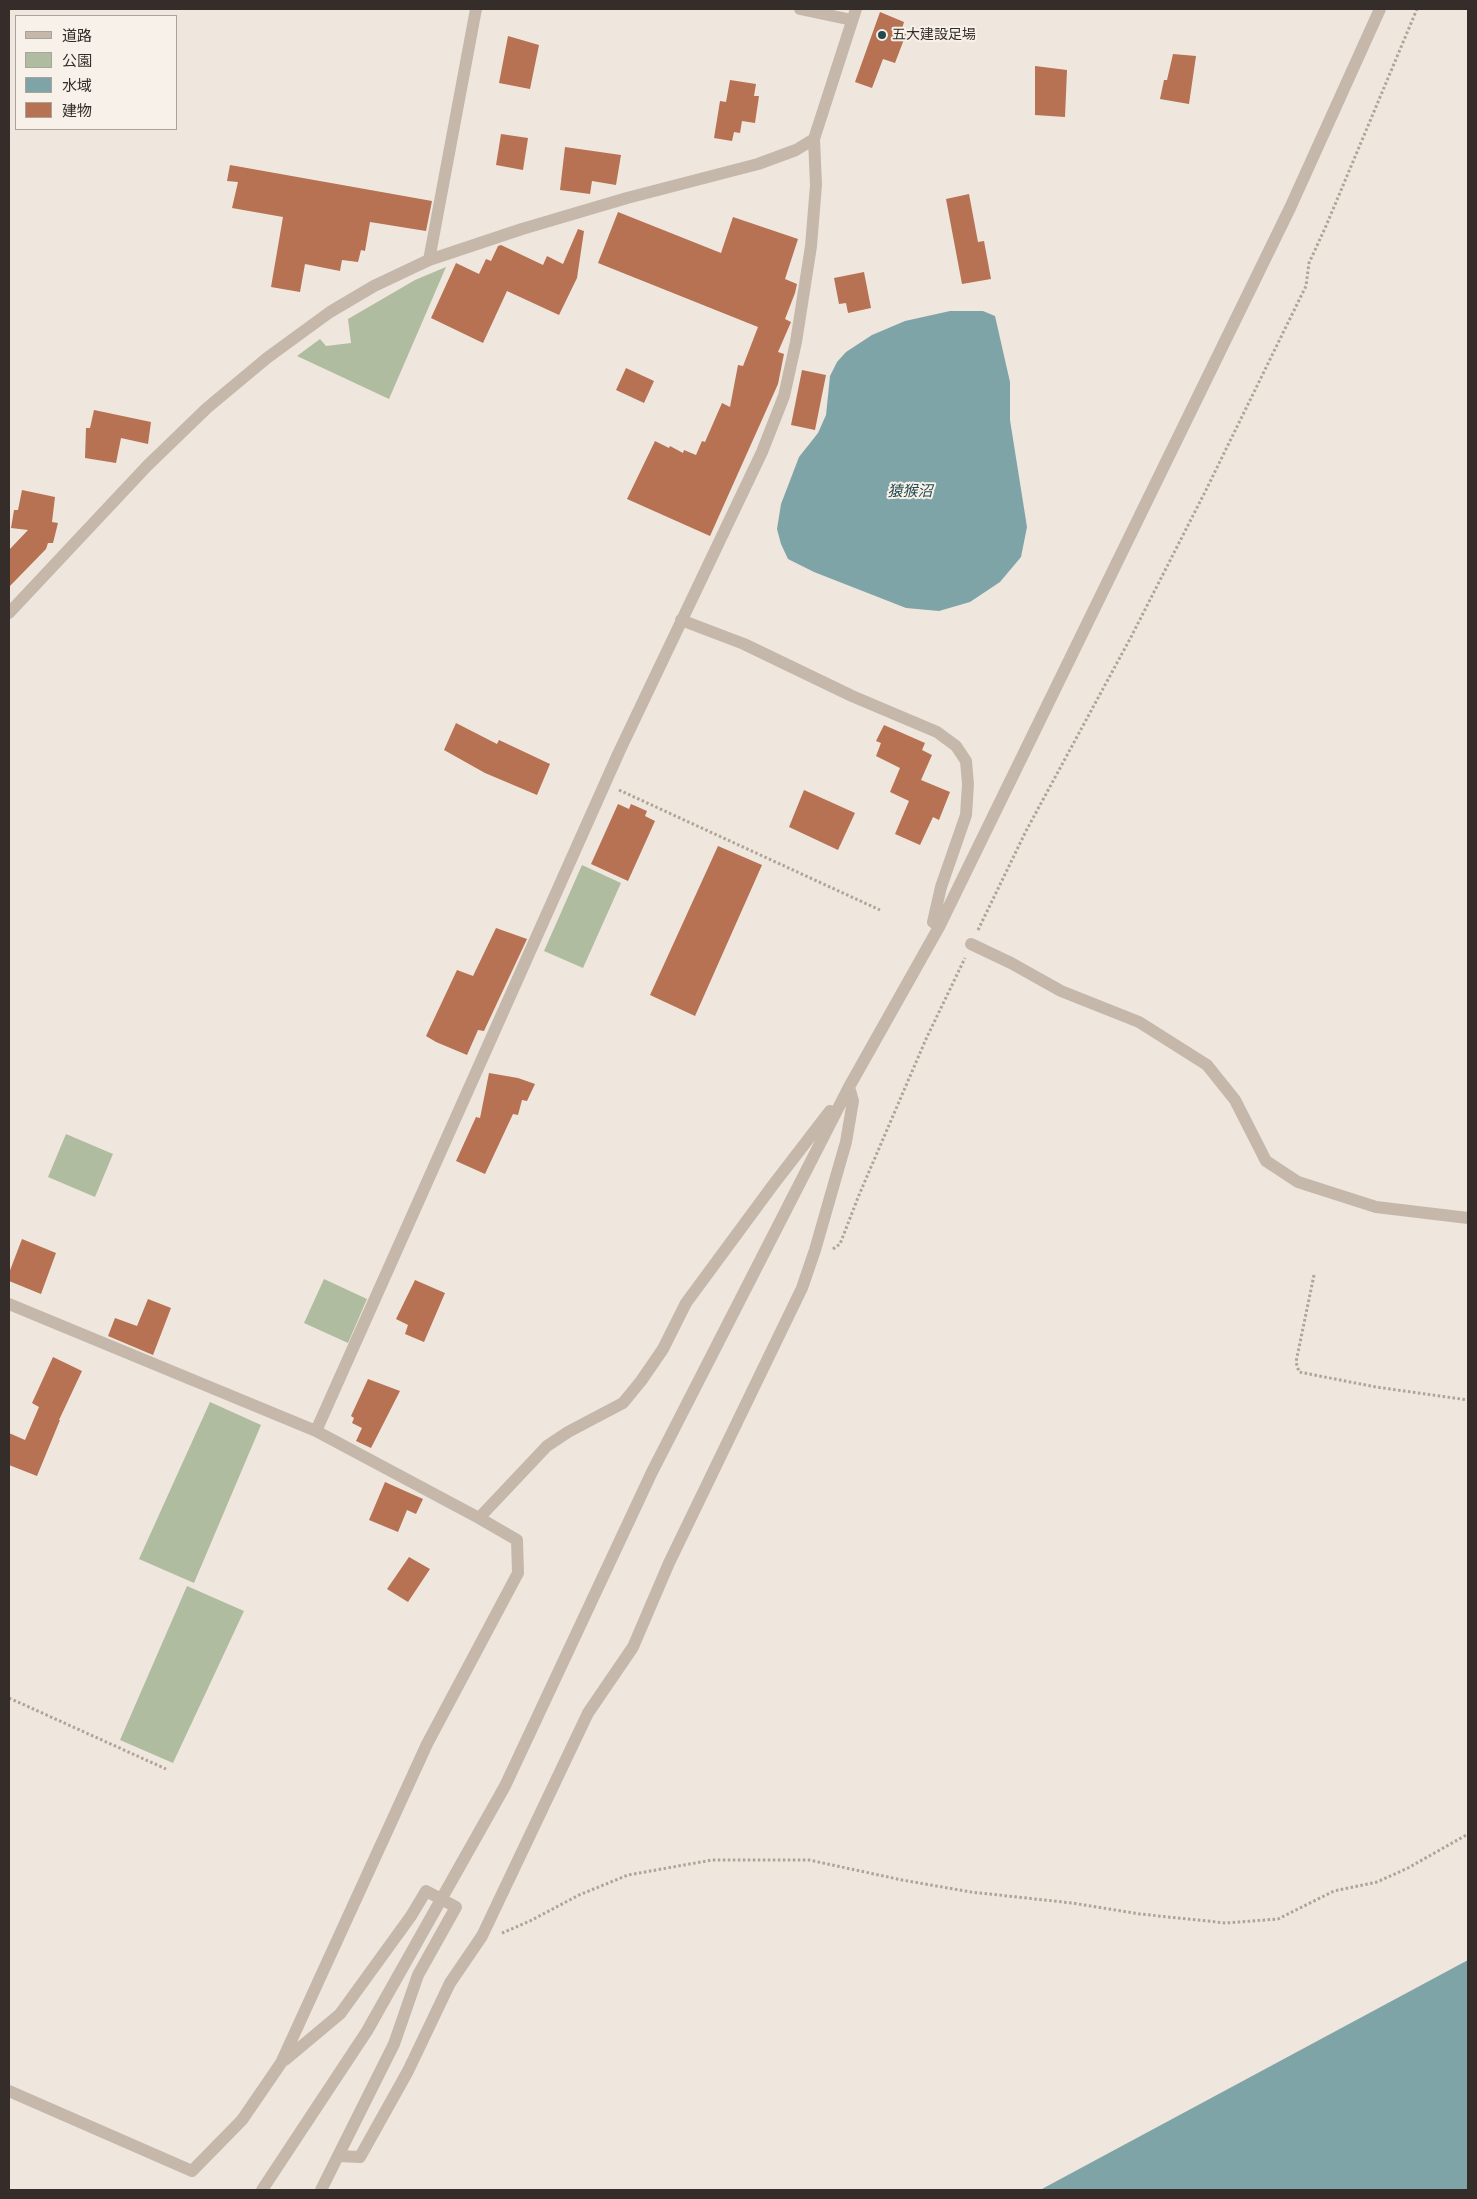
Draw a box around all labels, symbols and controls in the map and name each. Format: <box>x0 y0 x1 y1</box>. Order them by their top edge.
legend <box>15 15 178 130</box>
text: 道路 <box>62 27 92 45</box>
place label: 五大建設足場 <box>892 27 976 43</box>
marker: 五大建設足場 <box>876 29 888 41</box>
text: 公園 <box>62 52 92 70</box>
text: 水域 <box>62 77 92 95</box>
text: 建物 <box>62 102 92 120</box>
water label: 猿猴沼 <box>888 483 932 501</box>

